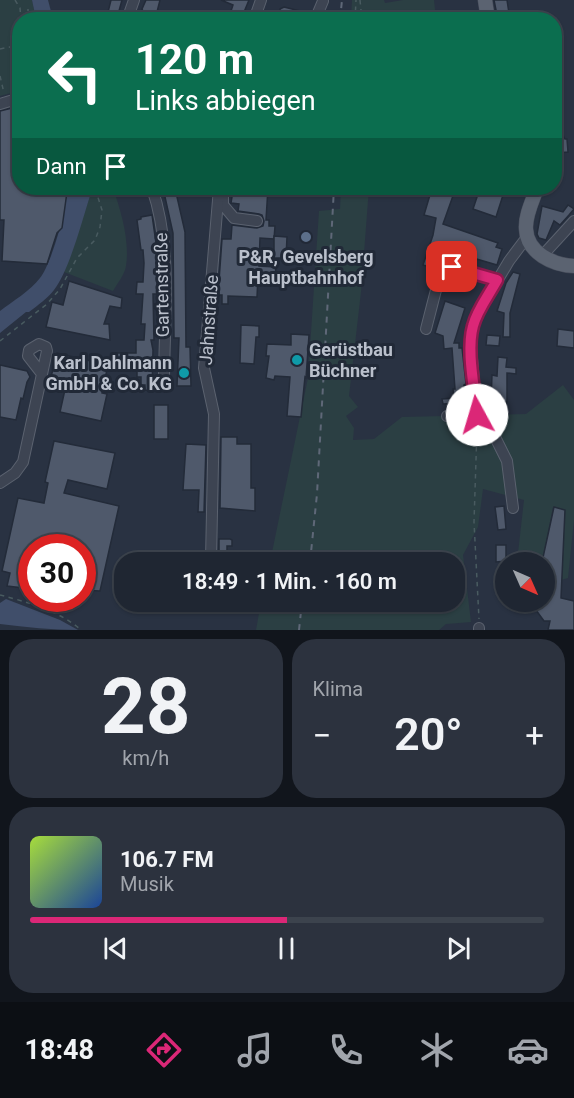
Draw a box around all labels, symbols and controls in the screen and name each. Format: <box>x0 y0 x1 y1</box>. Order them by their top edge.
text: 120 m <box>135 35 254 84</box>
icon: left <box>36 36 114 114</box>
text: Links abbiegen <box>135 85 316 117</box>
icon: arrive <box>99 150 132 183</box>
text: Dann <box>36 154 87 179</box>
marker: P&R, Gevelsberg Hauptbahnhof <box>299 230 313 244</box>
street label: Gartenstraße <box>150 232 173 338</box>
pin <box>426 241 477 292</box>
place label: P&R, Gevelsberg Hauptbahnhof <box>238 246 374 288</box>
icon: arrive <box>435 250 468 283</box>
street label: Jahnstraße <box>195 274 222 366</box>
place label: Gerüstbau Büchner <box>309 339 393 381</box>
place label: Karl Dahlmann GmbH & Co. KG <box>45 352 172 394</box>
marker: Gerüstbau Büchner <box>290 353 304 367</box>
marker: Karl Dahlmann GmbH & Co. KG <box>177 366 191 380</box>
position arrow <box>445 383 509 447</box>
speed limit sign: 30 <box>18 534 96 612</box>
north arrow <box>495 552 555 612</box>
map controls <box>495 552 555 612</box>
text: 18:49 · 1 Min. · 160 m <box>182 569 397 594</box>
text: 28 <box>101 661 191 752</box>
text: Klima <box>313 677 363 701</box>
text: 20° <box>394 708 463 761</box>
text: − <box>313 716 331 755</box>
text: + <box>525 716 544 755</box>
text: km/h <box>122 746 169 770</box>
text: 106.7 FM <box>120 847 214 872</box>
text: Musik <box>120 872 174 896</box>
icon: previous <box>99 932 132 965</box>
icon: pause <box>270 932 303 965</box>
icon: next <box>442 932 475 965</box>
icon: directions <box>143 1029 185 1071</box>
icon: music <box>234 1029 276 1071</box>
icon: phone <box>325 1029 367 1071</box>
icon: climate <box>416 1029 458 1071</box>
icon: car <box>507 1029 549 1071</box>
text: 18:48 <box>25 1034 94 1066</box>

